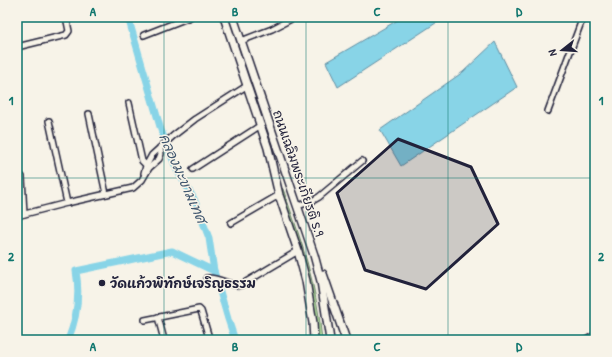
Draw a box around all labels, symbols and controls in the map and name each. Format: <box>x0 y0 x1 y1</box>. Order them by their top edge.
text: A <box>90 2 97 20</box>
text: B <box>232 2 239 20</box>
text: C <box>373 2 381 20</box>
text: D <box>516 2 523 20</box>
north arrow <box>542 30 582 70</box>
text: N <box>545 48 560 58</box>
text: 1 <box>9 91 14 109</box>
text: 1 <box>599 91 604 109</box>
street label: ถนนเฉลิมพระเกียรติ ร.9 <box>269 107 329 239</box>
water label: คลองมะขามเทศ <box>155 130 213 229</box>
text: 2 <box>8 247 15 265</box>
text: 2 <box>598 247 605 265</box>
place label: วัดแก้วพิทักษ์เจริญธรรม <box>110 274 256 292</box>
marker: วัดแก้วพิทักษ์เจริญธรรม <box>97 278 107 288</box>
text: A <box>90 337 97 355</box>
text: B <box>232 337 239 355</box>
text: C <box>373 337 381 355</box>
text: D <box>516 337 523 355</box>

